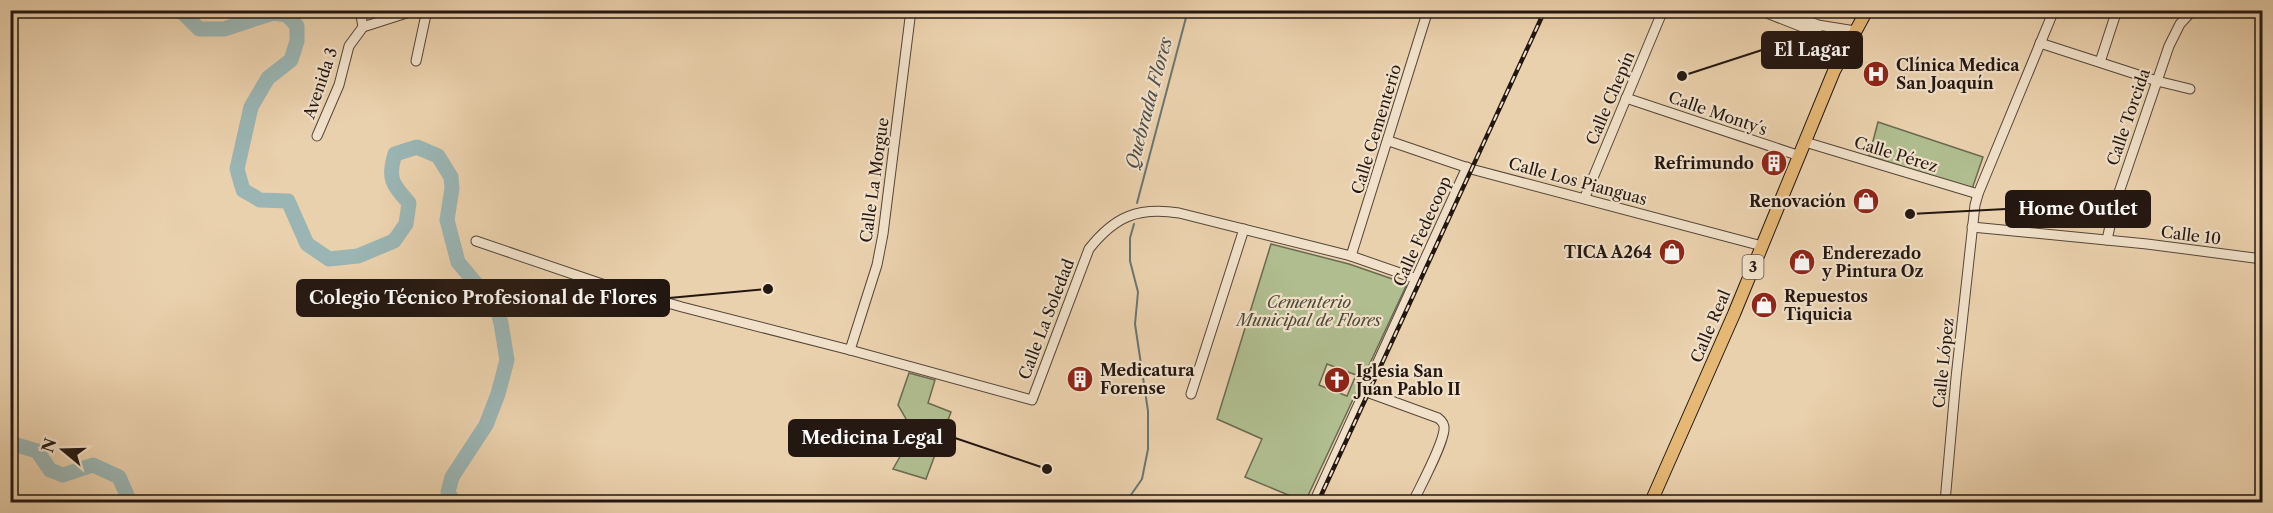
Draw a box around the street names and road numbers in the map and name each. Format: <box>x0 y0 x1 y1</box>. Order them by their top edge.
street label: Avenida 3 <box>298 45 342 122</box>
street label: Calle Chepín <box>1581 48 1639 148</box>
street label: Calle Cementerio <box>1347 61 1405 196</box>
street label: Calle Torcida <box>2102 65 2154 168</box>
street label: Calle Monty´s <box>1666 87 1770 139</box>
street label: Calle La Morgue <box>855 116 893 244</box>
street label: Calle Pérez <box>1852 132 1940 176</box>
street label: Calle Los Pianguas <box>1507 153 1649 209</box>
street label: Calle Fedecoop <box>1389 173 1455 289</box>
street label: Calle 10 <box>2160 221 2222 249</box>
road number: 3 <box>1742 255 1764 279</box>
street label: Calle La Soledad <box>1014 256 1078 382</box>
street label: Calle Real <box>1686 286 1734 365</box>
street label: Calle López <box>1928 317 1958 409</box>

